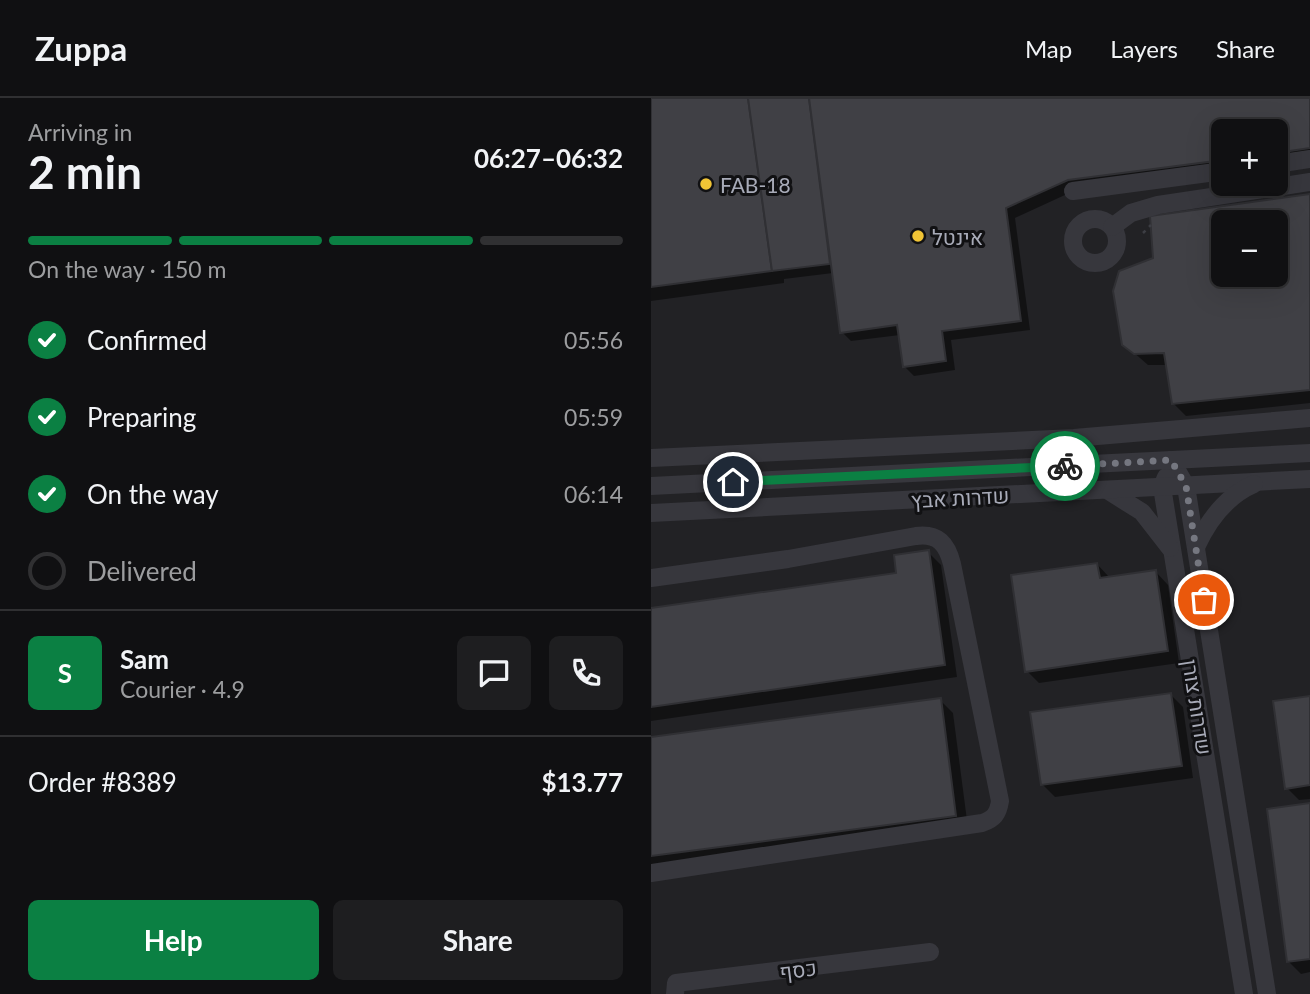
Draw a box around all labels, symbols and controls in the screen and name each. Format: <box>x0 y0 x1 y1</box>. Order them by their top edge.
text: Zuppa <box>35 28 127 68</box>
text: Map <box>1025 34 1072 63</box>
text: Layers <box>1110 34 1178 63</box>
text: Share <box>1216 34 1275 63</box>
text: Arriving in <box>28 118 132 146</box>
map controls <box>1211 119 1288 287</box>
button: + <box>1211 119 1288 196</box>
text: 06:27–06:32 <box>474 142 623 174</box>
text: 2 min <box>28 144 142 199</box>
place label: FAB-18 <box>720 172 791 197</box>
marker: FAB-18 <box>698 176 714 192</box>
button: − <box>1211 210 1288 287</box>
place label: אינטל <box>932 224 983 249</box>
marker: אינטל <box>910 228 926 244</box>
text: On the way · 150 m <box>28 255 227 283</box>
icon: check <box>28 321 66 359</box>
text: Confirmed <box>87 324 207 356</box>
text: 05:56 <box>564 326 623 354</box>
icon: check <box>28 398 66 436</box>
text: Preparing <box>87 401 196 433</box>
text: 05:59 <box>564 403 623 431</box>
courier <box>1030 431 1100 501</box>
icon: bike <box>1046 447 1084 485</box>
pin <box>703 452 763 512</box>
icon: home <box>714 463 752 501</box>
icon: check <box>28 475 66 513</box>
text: On the way <box>87 478 219 510</box>
text: 06:14 <box>564 480 623 508</box>
street label: שדרות אבץ <box>910 482 1010 512</box>
text: Delivered <box>87 555 197 587</box>
pin <box>1174 570 1234 630</box>
icon: bag <box>1185 581 1223 619</box>
button: chat <box>457 636 531 710</box>
button: phone <box>549 636 623 710</box>
text: Sam <box>120 643 169 675</box>
text: S <box>58 657 72 689</box>
street label: שדרות צורן <box>1178 657 1218 757</box>
text: Courier · 4.9 <box>120 675 245 703</box>
text: Order #8389 <box>28 766 177 798</box>
text: $13.77 <box>541 766 623 798</box>
button: Help <box>28 900 319 980</box>
button: Share <box>333 900 623 980</box>
street label: כסף <box>778 954 818 984</box>

